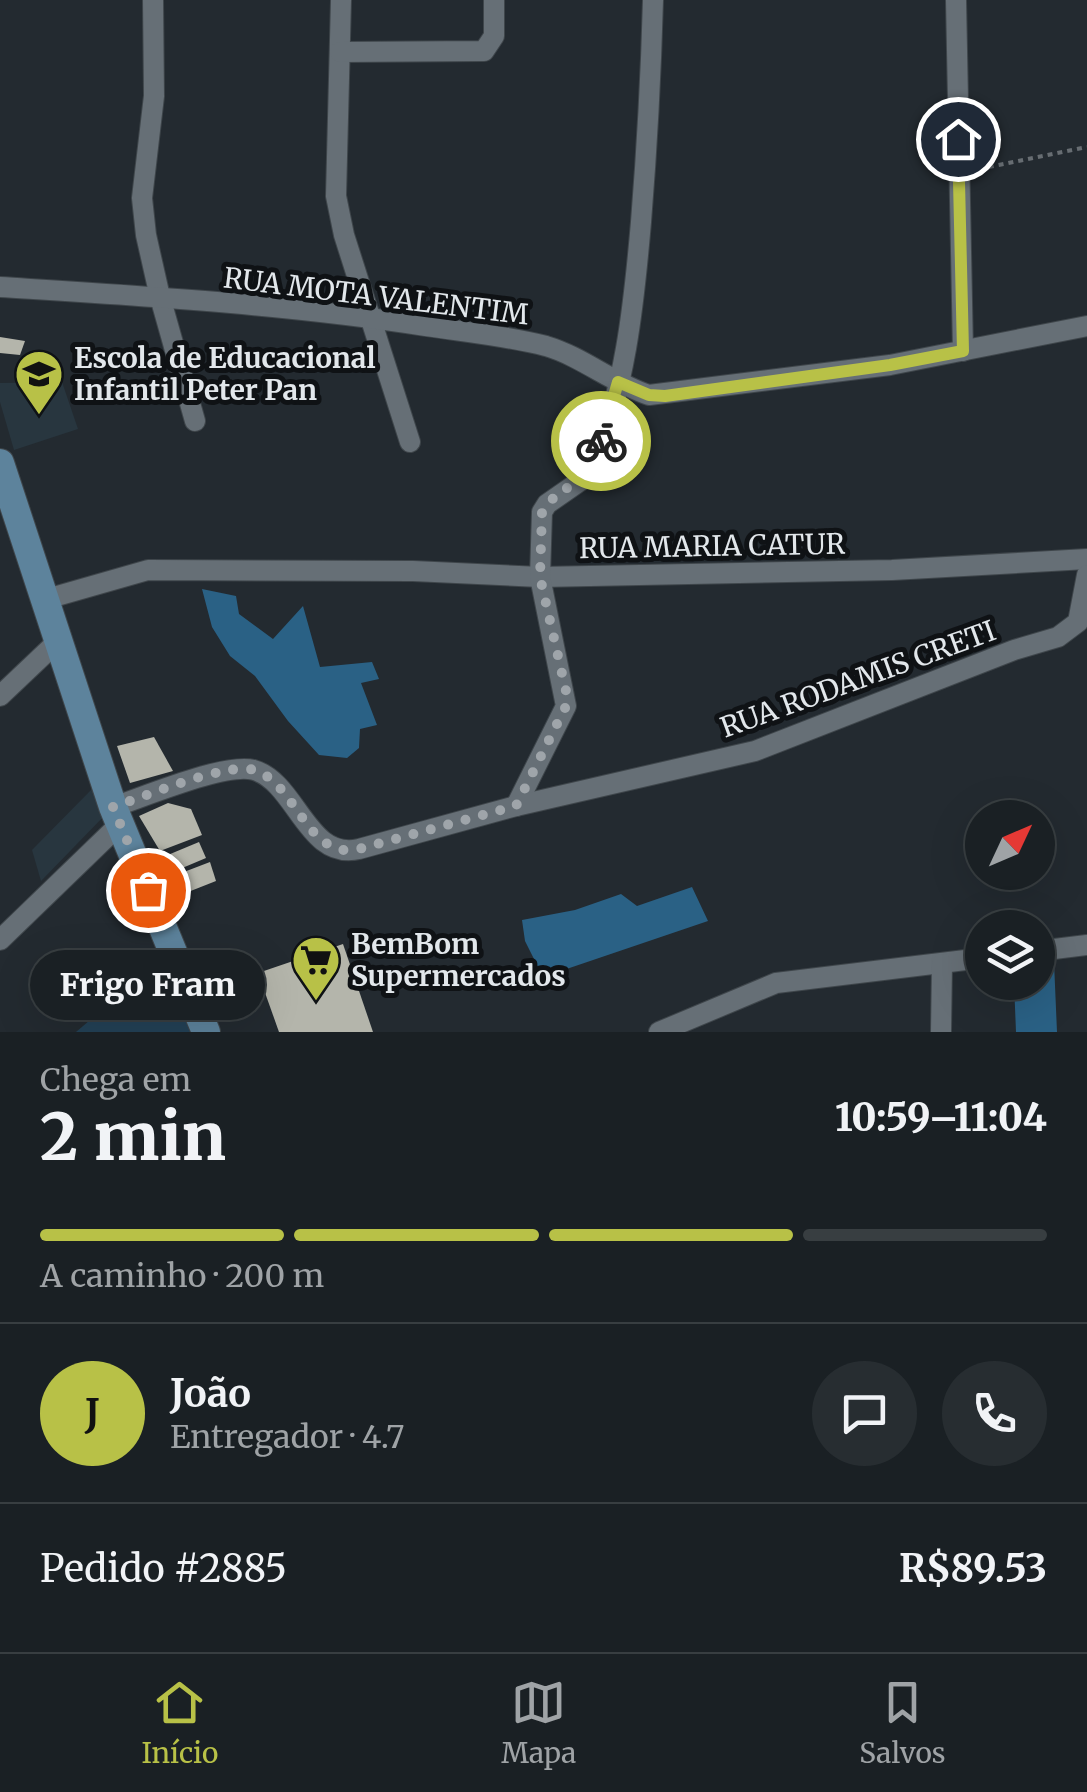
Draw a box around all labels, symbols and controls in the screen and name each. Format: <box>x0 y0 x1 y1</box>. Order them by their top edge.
pin <box>916 97 1001 182</box>
icon: home <box>931 112 986 167</box>
street label: RUA MOTA VALENTIM <box>221 259 531 333</box>
place label: Escola de Educacional Infantil Peter Pan <box>74 340 376 408</box>
school or university icon: Escola de Educacional Infantil Peter Pan <box>13 348 65 416</box>
courier <box>551 391 651 491</box>
icon: bike <box>574 414 629 469</box>
street label: RUA MARIA CATUR <box>579 526 846 566</box>
street label: RUA RODAMIS CRETI <box>715 612 1001 746</box>
north arrow <box>965 800 1055 890</box>
map controls <box>965 800 1055 1000</box>
pin <box>106 848 191 933</box>
icon: bag <box>121 863 176 918</box>
button: layers <box>965 910 1055 1000</box>
place label: BemBom Supermercados <box>351 926 566 994</box>
supermarket icon: BemBom Supermercados <box>290 934 342 1002</box>
callout: Frigo Fram <box>31 950 266 1020</box>
text: Frigo Fram <box>59 965 236 1005</box>
text: Chega em <box>40 1060 191 1100</box>
text: 10:59–11:04 <box>835 1094 1047 1141</box>
text: 2 min <box>40 1096 226 1178</box>
text: A caminho · 200 m <box>40 1256 324 1296</box>
button: chat <box>812 1361 917 1466</box>
button: phone <box>942 1361 1047 1466</box>
text: João <box>170 1370 251 1417</box>
text: J <box>85 1390 100 1437</box>
text: Entregador · 4.7 <box>170 1417 404 1457</box>
text: Pedido #2885 <box>40 1545 287 1592</box>
text: R$89.53 <box>899 1545 1047 1592</box>
tab: Início <box>141 1675 218 1771</box>
tab: Mapa <box>501 1675 576 1771</box>
tab: Salvos <box>859 1675 946 1771</box>

